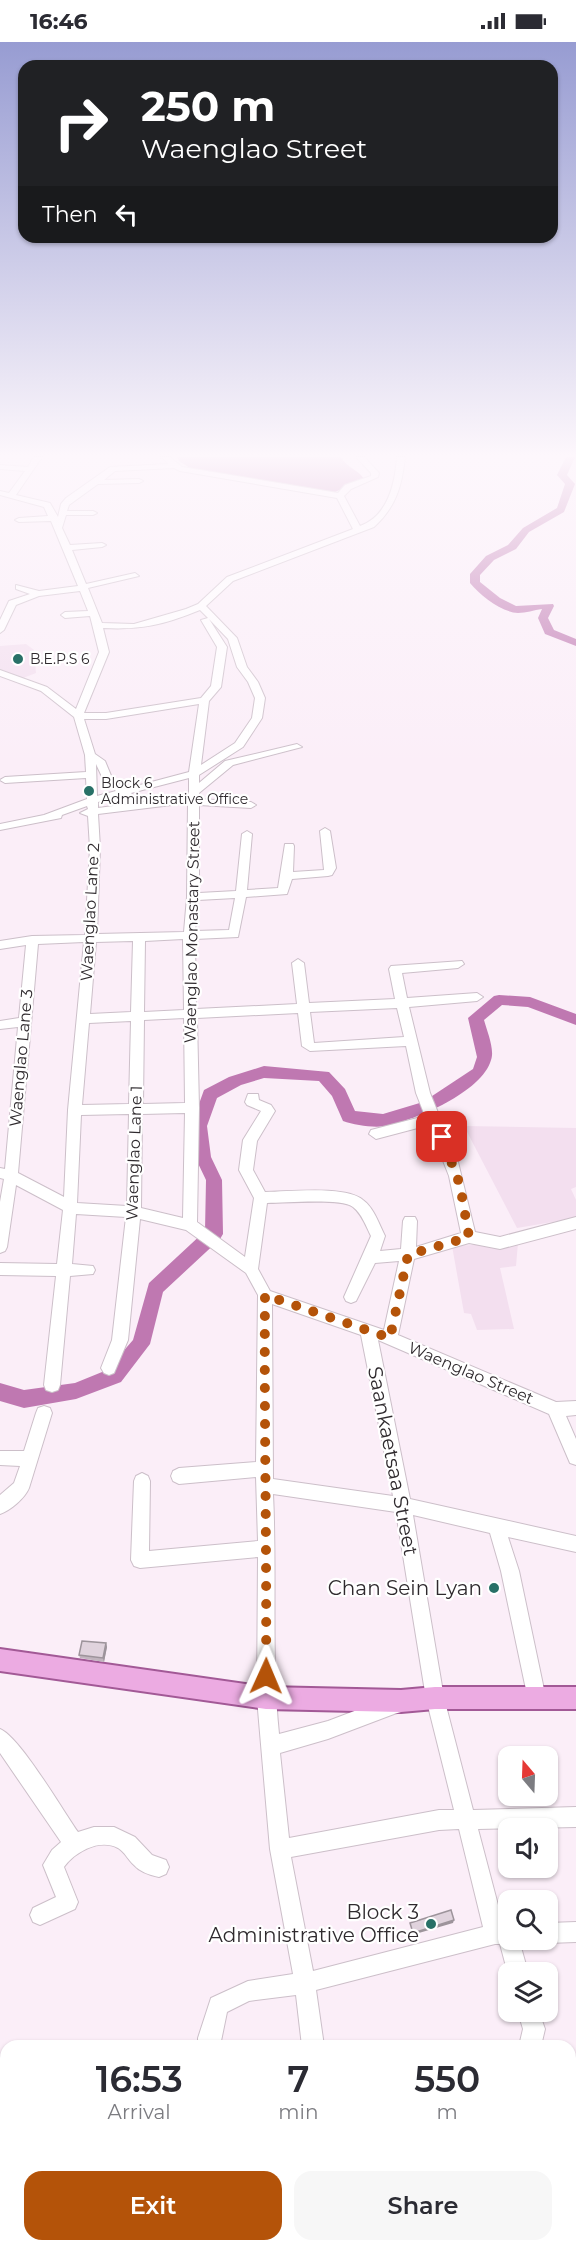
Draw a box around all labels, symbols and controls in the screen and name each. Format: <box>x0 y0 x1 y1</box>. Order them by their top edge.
text: 16:46 <box>30 8 88 35</box>
text: 250 m <box>141 80 275 132</box>
icon: right <box>42 84 120 162</box>
text: Waenglao Street <box>141 132 367 165</box>
icon: left <box>110 198 143 231</box>
text: Then <box>42 201 98 228</box>
place label: B.E.P.S 6 <box>30 650 90 668</box>
marker: B.E.P.S 6 <box>11 652 25 666</box>
place label: Block 6 Administrative Office <box>101 774 248 808</box>
marker: Block 6 Administrative Office <box>82 784 96 798</box>
street label: Waenglao Monastary Street <box>181 820 203 1043</box>
street label: Waenglao Lane 2 <box>77 842 103 982</box>
street label: Waenglao Lane 3 <box>6 988 36 1128</box>
street label: Waenglao Lane 1 <box>122 1085 146 1221</box>
pin <box>416 1111 467 1162</box>
icon: arrive <box>425 1120 458 1153</box>
street label: Waenglao Street <box>406 1338 537 1408</box>
street label: Saankaetsaa Street <box>363 1364 423 1558</box>
place label: Chan Sein Lyan <box>328 1576 482 1600</box>
marker: Chan Sein Lyan <box>487 1581 501 1595</box>
position arrow <box>234 1644 298 1708</box>
north arrow <box>498 1746 558 1806</box>
map controls <box>498 1746 558 2022</box>
button: sound <box>498 1818 558 1878</box>
button: search <box>498 1890 558 1950</box>
place label: Block 3 Administrative Office <box>209 1900 419 1947</box>
marker: Block 3 Administrative Office <box>424 1917 438 1931</box>
button: layers <box>498 1962 558 2022</box>
text: 16:53 <box>96 2057 183 2101</box>
text: 7 <box>287 2057 309 2101</box>
text: 550 <box>414 2057 480 2101</box>
text: Arrival <box>108 2100 171 2124</box>
text: min <box>278 2100 318 2124</box>
text: m <box>437 2100 458 2124</box>
button: Exit <box>24 2171 282 2240</box>
button: Share <box>294 2171 552 2240</box>

